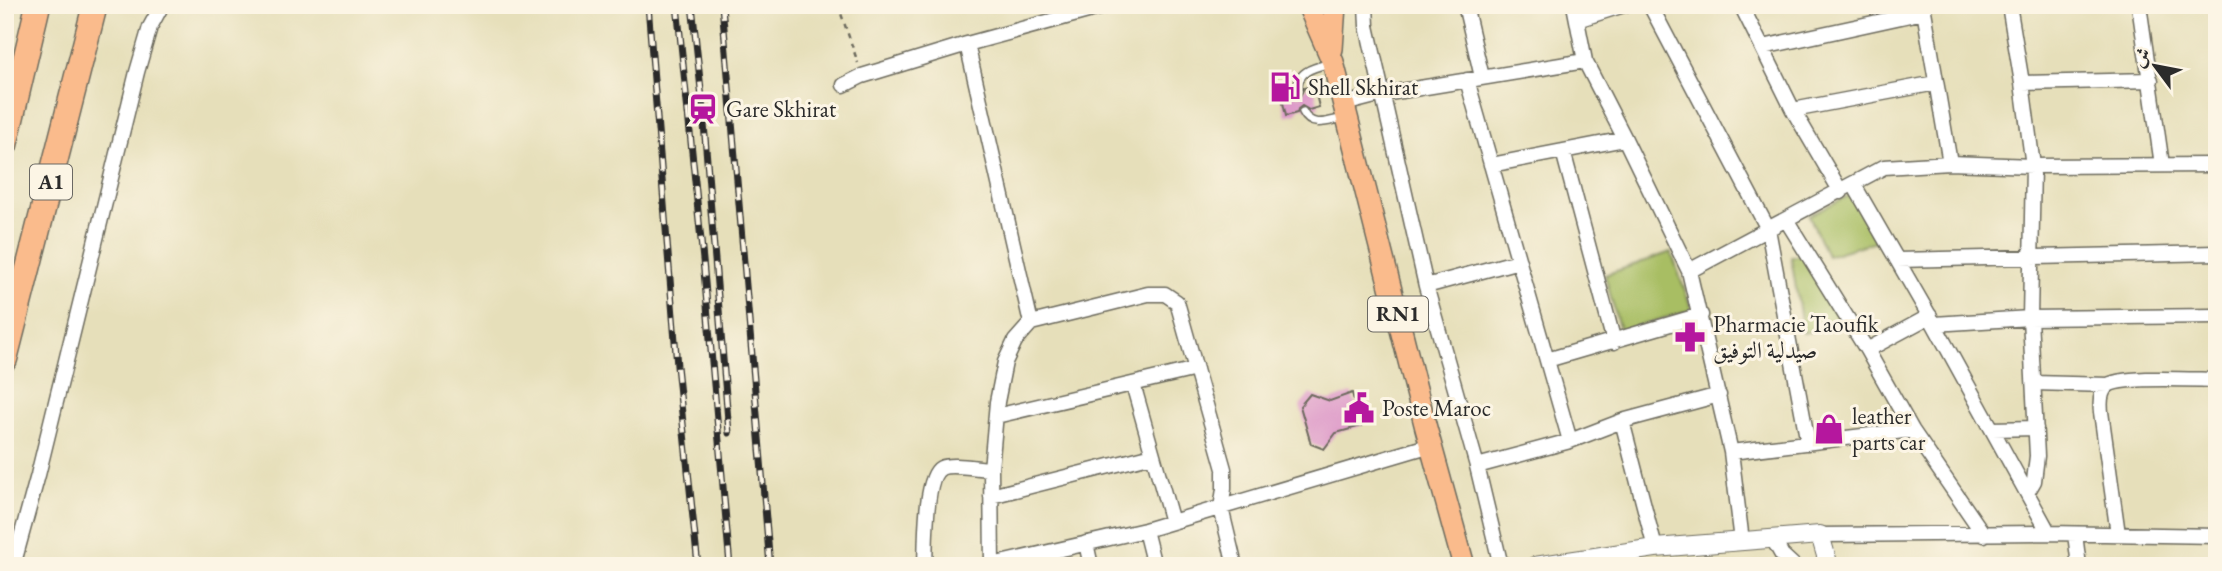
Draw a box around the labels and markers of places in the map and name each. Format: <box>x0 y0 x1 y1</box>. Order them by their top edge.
fuel station icon: Shell Skhirat <box>1268 70 1302 104</box>
place label: Shell Skhirat <box>1308 72 1419 102</box>
station icon: Gare Skhirat <box>686 92 720 126</box>
place label: Gare Skhirat <box>726 94 837 124</box>
place label: Pharmacie Taoufik صيدلية التوفيق <box>1713 309 1880 365</box>
pharmacy icon: Pharmacie Taoufik صيدلية التوفيق <box>1673 320 1707 354</box>
public building icon: Poste Maroc <box>1342 391 1376 425</box>
place label: Poste Maroc <box>1382 393 1491 423</box>
place label: leather parts car <box>1852 401 1926 457</box>
shop icon: leather parts car <box>1812 412 1846 446</box>

